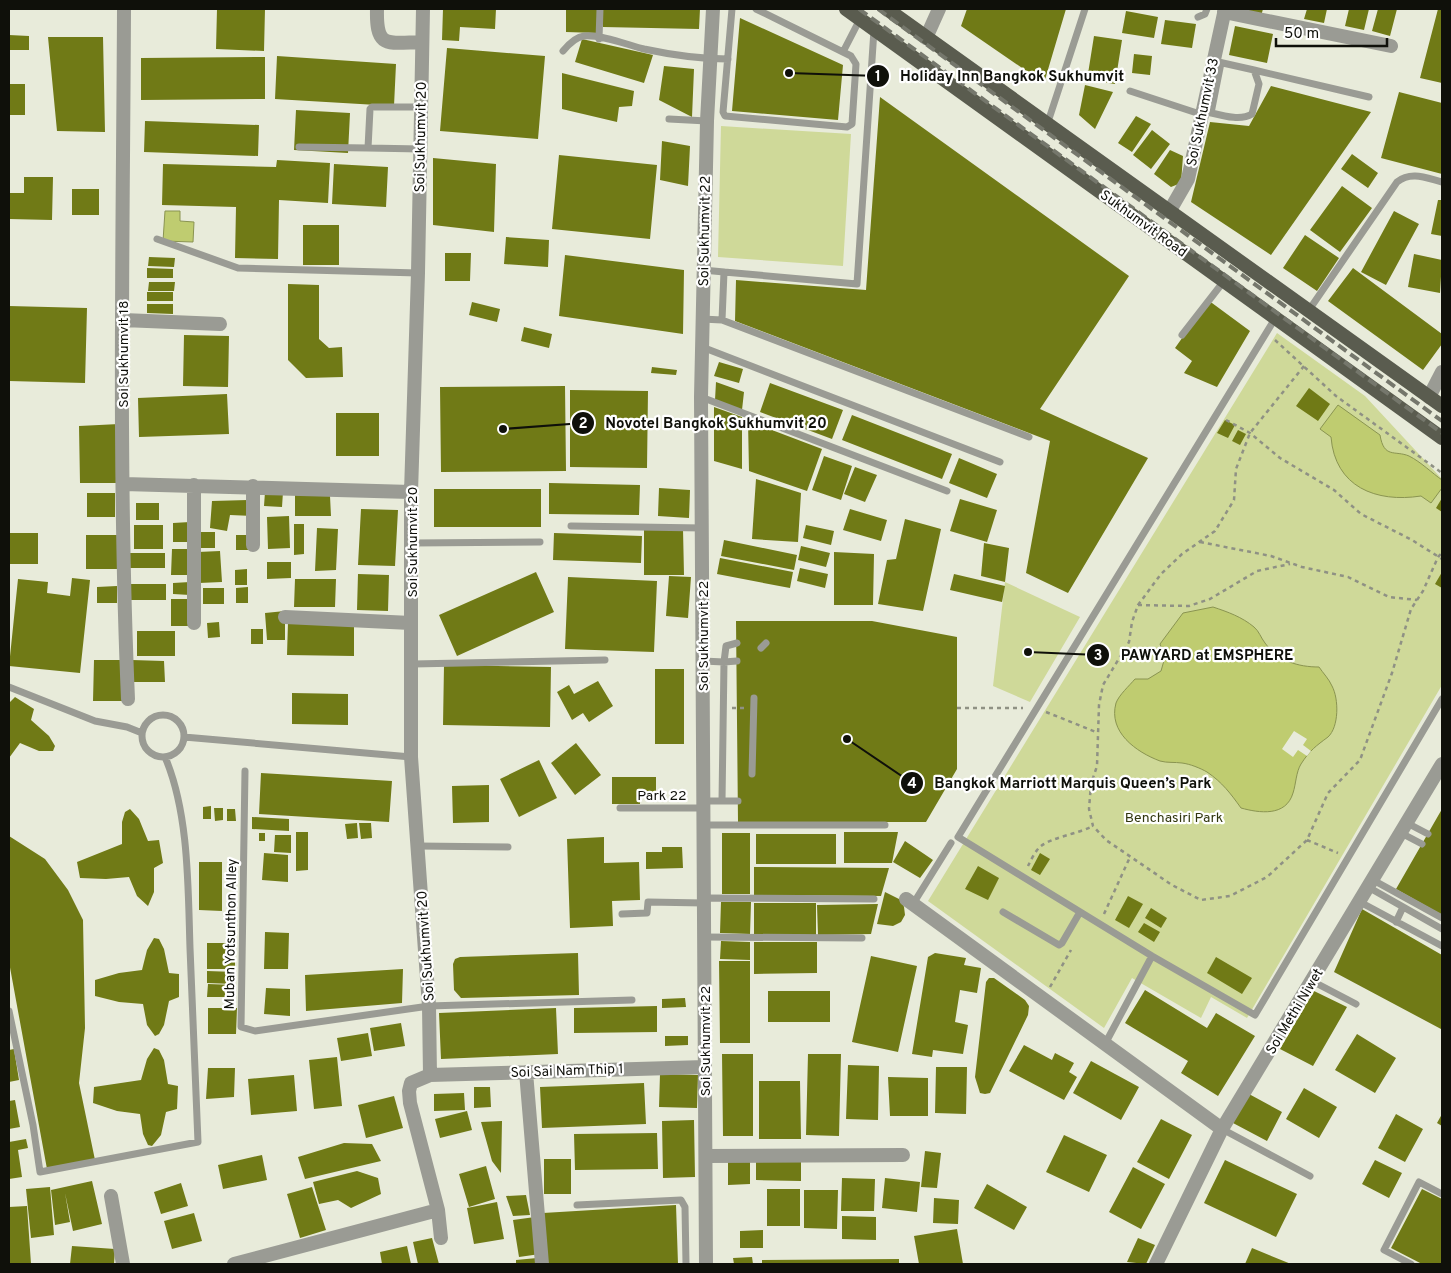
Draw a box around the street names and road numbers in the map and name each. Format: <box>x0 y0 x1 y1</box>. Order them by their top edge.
street label: Soi Sukhumvit 33 <box>1184 57 1223 168</box>
street label: Soi Sukhumvit 20 <box>412 81 431 193</box>
street label: Soi Sukhumvit 22 <box>696 176 715 286</box>
street label: Sukhumvit Road <box>1096 187 1190 261</box>
street label: Soi Sukhumvit 18 <box>116 300 133 408</box>
street label: Soi Sukhumvit 20 <box>405 486 422 598</box>
street label: Soi Sukhumvit 22 <box>696 581 713 691</box>
street label: Park 22 <box>637 788 687 805</box>
street label: Muban Yotsunthon Alley <box>222 858 241 1010</box>
street label: Soi Sukhumvit 20 <box>414 890 439 1002</box>
street label: Soi Methi Niwet <box>1263 966 1328 1058</box>
street label: Soi Sukhumvit 22 <box>698 986 715 1096</box>
street label: Soi Sai Nam Thip 1 <box>510 1061 624 1082</box>

